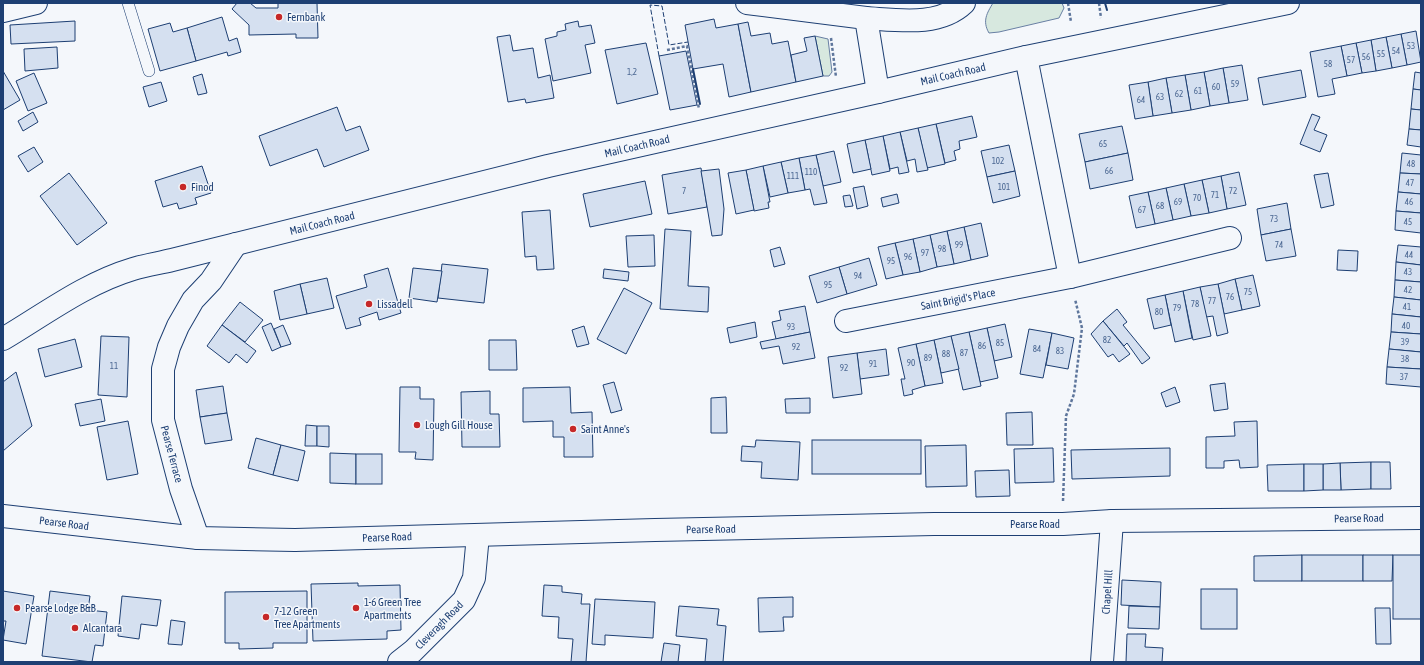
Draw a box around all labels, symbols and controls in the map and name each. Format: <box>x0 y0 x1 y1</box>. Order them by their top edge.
place label: Fernbank <box>287 11 325 23</box>
marker: Fernbank <box>274 12 284 22</box>
house number: 53 <box>1407 41 1415 51</box>
house number: 54 <box>1392 46 1400 56</box>
house number: 55 <box>1377 49 1385 59</box>
house number: 56 <box>1362 52 1370 62</box>
house number: 57 <box>1347 55 1355 65</box>
house number: 58 <box>1324 59 1332 69</box>
street label: Mail Coach Road <box>919 61 987 87</box>
house number: 1,2 <box>627 67 637 77</box>
house number: 59 <box>1231 79 1239 89</box>
house number: 60 <box>1212 82 1220 92</box>
house number: 61 <box>1194 86 1202 96</box>
house number: 62 <box>1175 89 1183 99</box>
house number: 63 <box>1156 92 1164 102</box>
house number: 64 <box>1137 95 1145 105</box>
street label: Mail Coach Road <box>603 133 671 159</box>
house number: 65 <box>1099 139 1107 149</box>
house number: 102 <box>992 156 1004 166</box>
house number: 48 <box>1407 159 1415 169</box>
house number: 66 <box>1105 166 1113 176</box>
house number: 110 <box>805 167 817 177</box>
house number: 111 <box>787 171 799 181</box>
house number: 47 <box>1406 178 1414 188</box>
place label: Finod <box>191 181 214 193</box>
marker: Finod <box>178 182 188 192</box>
house number: 101 <box>998 182 1010 192</box>
house number: 7 <box>682 186 686 196</box>
house number: 72 <box>1229 186 1237 196</box>
house number: 71 <box>1211 190 1219 200</box>
house number: 70 <box>1193 193 1201 203</box>
house number: 69 <box>1174 197 1182 207</box>
house number: 46 <box>1405 197 1413 207</box>
house number: 68 <box>1156 201 1164 211</box>
house number: 67 <box>1138 205 1146 215</box>
street label: Mail Coach Road <box>288 209 356 237</box>
house number: 73 <box>1270 214 1278 224</box>
house number: 45 <box>1404 217 1412 227</box>
house number: 99 <box>955 240 963 250</box>
house number: 74 <box>1275 240 1283 250</box>
house number: 98 <box>938 244 946 254</box>
house number: 97 <box>921 248 929 258</box>
house number: 44 <box>1405 250 1413 260</box>
house number: 96 <box>904 252 912 262</box>
house number: 95 <box>887 256 895 266</box>
house number: 43 <box>1404 267 1412 277</box>
house number: 94 <box>854 271 862 281</box>
house number: 95 <box>824 280 832 290</box>
house number: 42 <box>1404 285 1412 295</box>
street label: Saint Brigid's Place <box>920 286 996 312</box>
house number: 75 <box>1244 287 1252 297</box>
house number: 76 <box>1226 292 1234 302</box>
house number: 77 <box>1208 296 1216 306</box>
place label: Lissadell <box>377 298 413 310</box>
marker: Lissadell <box>364 299 374 309</box>
house number: 78 <box>1191 299 1199 309</box>
house number: 41 <box>1403 302 1411 312</box>
house number: 79 <box>1173 303 1181 313</box>
house number: 80 <box>1155 307 1163 317</box>
house number: 40 <box>1402 321 1410 331</box>
house number: 93 <box>787 322 795 332</box>
house number: 82 <box>1103 335 1111 345</box>
house number: 39 <box>1401 337 1409 347</box>
house number: 85 <box>996 338 1004 348</box>
house number: 86 <box>978 341 986 351</box>
house number: 92 <box>792 342 800 352</box>
house number: 84 <box>1033 344 1041 354</box>
house number: 83 <box>1056 346 1064 356</box>
house number: 87 <box>960 348 968 358</box>
house number: 88 <box>942 349 950 359</box>
house number: 89 <box>924 353 932 363</box>
house number: 38 <box>1401 354 1409 364</box>
house number: 90 <box>907 358 915 368</box>
house number: 91 <box>869 359 877 369</box>
house number: 11 <box>110 361 118 371</box>
house number: 92 <box>840 363 848 373</box>
house number: 37 <box>1400 372 1408 382</box>
place label: Lough Gill House <box>425 419 493 431</box>
marker: Lough Gill House <box>412 420 422 430</box>
place label: Saint Anne's <box>581 423 630 435</box>
street label: Pearse Terrace <box>159 424 185 484</box>
marker: Saint Anne's <box>568 424 578 434</box>
street label: Pearse Road <box>1334 512 1384 524</box>
street label: Pearse Road <box>38 514 90 532</box>
street label: Pearse Road <box>1010 518 1060 530</box>
street label: Pearse Road <box>686 523 736 535</box>
street label: Pearse Road <box>362 530 412 544</box>
street label: Chapel Hill <box>1099 569 1115 615</box>
place label: 1-6 Green Tree Apartments <box>364 596 421 621</box>
street label: Cleveragh Road <box>413 599 465 651</box>
place label: Pearse Lodge B&B <box>25 602 97 614</box>
marker: Pearse Lodge B&B <box>12 603 22 613</box>
marker: 1-6 Green Tree Apartments <box>351 603 361 613</box>
place label: 7-12 Green Tree Apartments <box>274 605 340 630</box>
marker: 7-12 Green Tree Apartments <box>261 612 271 622</box>
place label: Alcantara <box>83 622 122 634</box>
marker: Alcantara <box>70 623 80 633</box>

